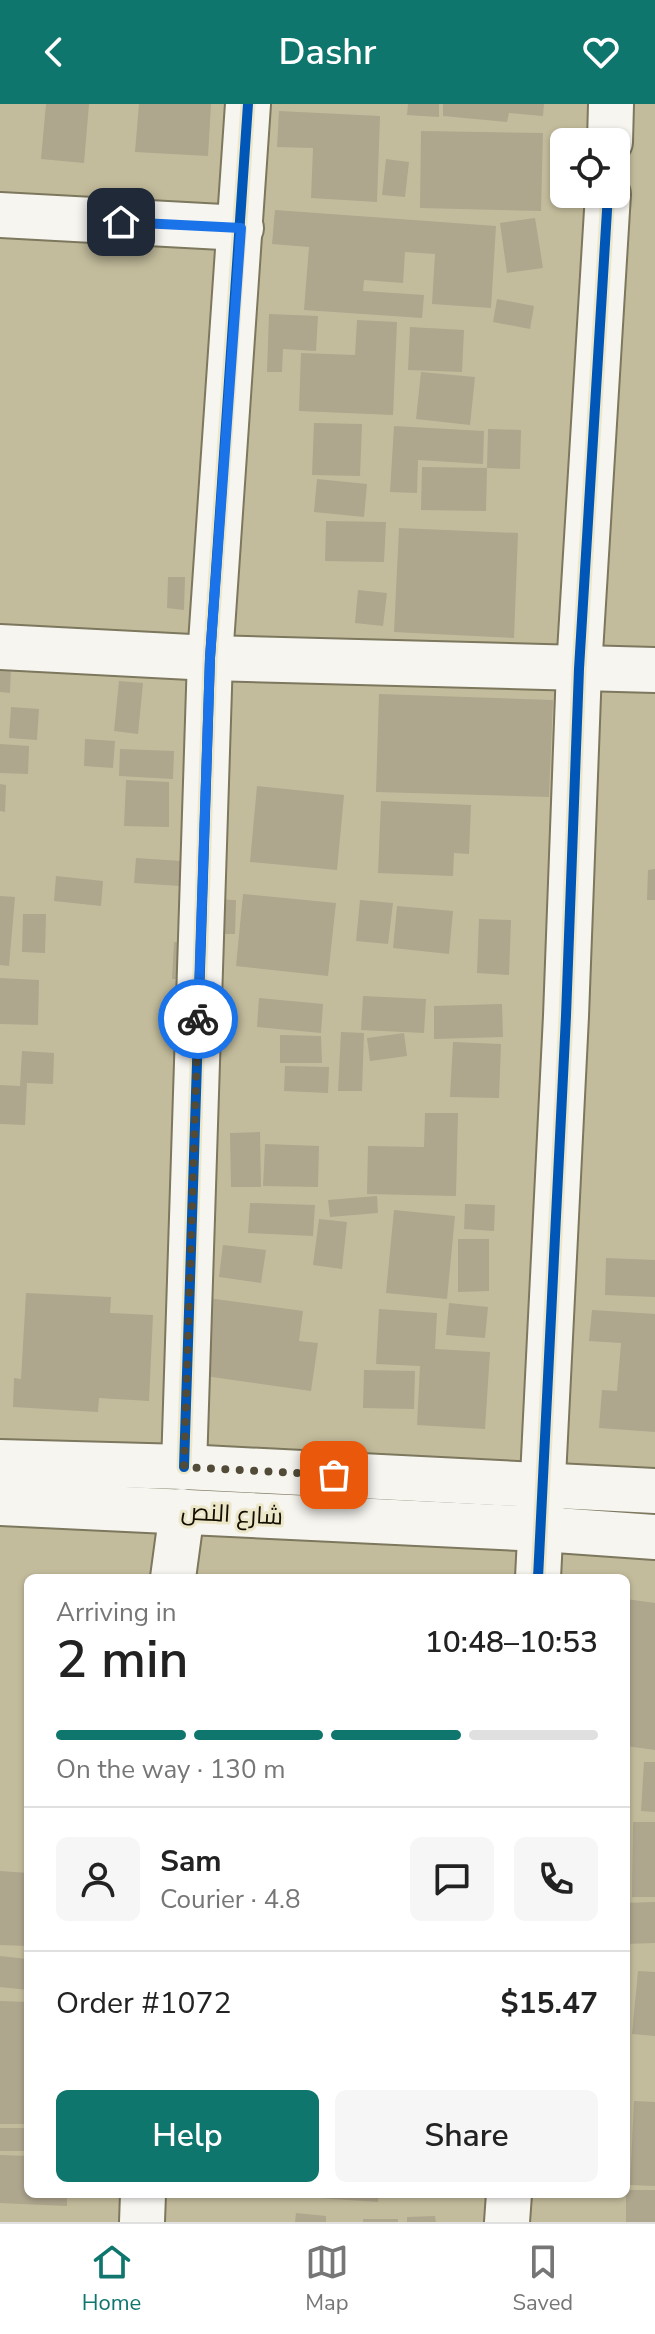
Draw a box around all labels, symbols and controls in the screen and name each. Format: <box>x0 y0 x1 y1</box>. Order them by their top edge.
text: Dashr <box>279 28 376 77</box>
icon: back <box>32 30 76 74</box>
icon: heart <box>579 30 623 74</box>
map controls <box>550 128 630 208</box>
button: locate <box>550 128 630 208</box>
pin <box>87 188 155 256</box>
icon: home <box>99 200 143 244</box>
courier <box>158 979 238 1059</box>
icon: bike <box>176 997 220 1041</box>
pin <box>300 1441 368 1509</box>
icon: bag <box>312 1453 356 1497</box>
street label: شارع النص <box>180 1495 284 1533</box>
text: Arriving in <box>56 1595 177 1630</box>
text: 10:48–10:53 <box>425 1622 598 1663</box>
text: 2 min <box>56 1624 189 1695</box>
text: On the way · 130 m <box>56 1752 285 1787</box>
button: person <box>56 1837 140 1921</box>
button: chat <box>410 1837 494 1921</box>
button: phone <box>514 1837 598 1921</box>
text: Sam <box>160 1841 222 1882</box>
text: Courier · 4.8 <box>160 1882 301 1917</box>
text: Order #1072 <box>56 1983 231 2024</box>
text: $15.47 <box>501 1983 598 2024</box>
button: Help <box>56 2090 319 2182</box>
button: Share <box>335 2090 598 2182</box>
tab: Home <box>82 2240 141 2318</box>
tab: Map <box>305 2240 349 2318</box>
tab: Saved <box>512 2240 573 2318</box>

